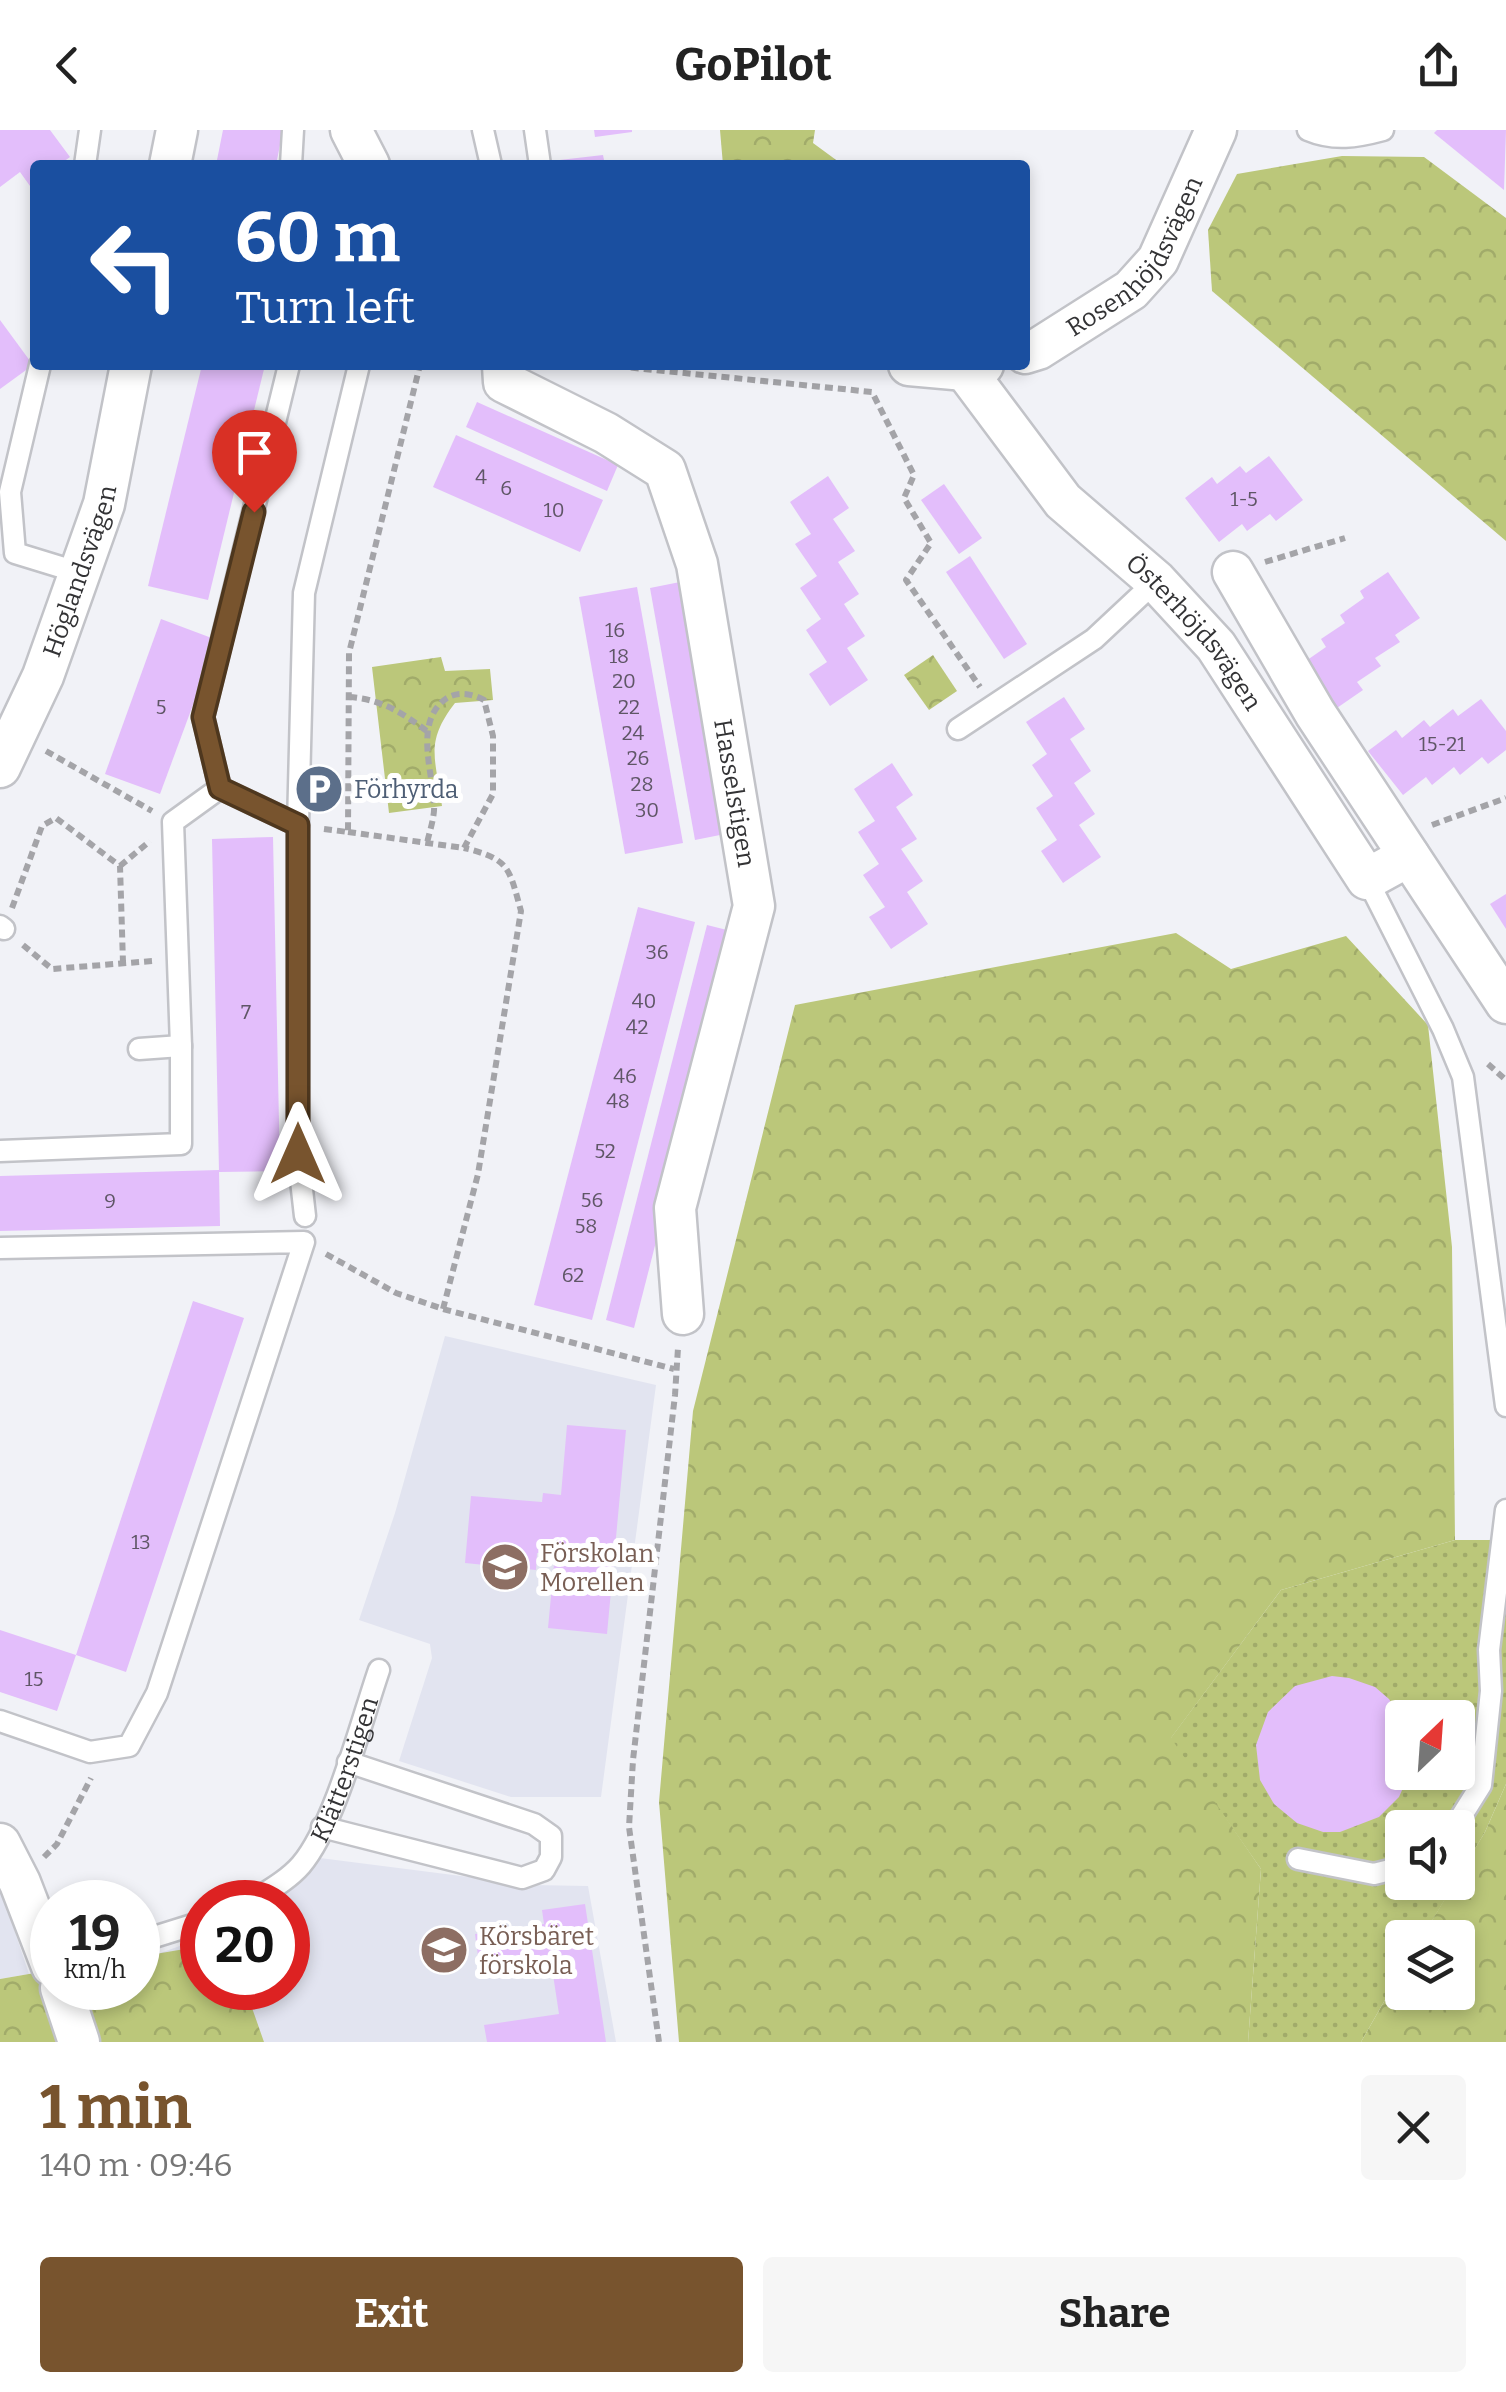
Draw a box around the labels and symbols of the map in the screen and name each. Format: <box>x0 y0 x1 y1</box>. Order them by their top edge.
street label: Rosenhöjdsvägen <box>1061 172 1209 343</box>
pin <box>212 410 297 513</box>
house number: 4 <box>475 465 487 489</box>
house number: 6 <box>500 476 512 500</box>
street label: Höglandsvägen <box>37 483 123 661</box>
house number: 1-5 <box>1230 487 1258 511</box>
house number: 10 <box>544 498 564 522</box>
street label: Österhöjdsvägen <box>1120 548 1268 716</box>
house number: 16 <box>605 618 625 642</box>
house number: 18 <box>609 644 629 668</box>
house number: 20 <box>612 669 636 693</box>
house number: 5 <box>156 695 166 719</box>
house number: 22 <box>618 695 640 719</box>
street label: Hasselstigen <box>707 717 761 869</box>
house number: 24 <box>622 721 645 745</box>
house number: 15-21 <box>1419 732 1465 756</box>
house number: 26 <box>627 746 649 770</box>
parking icon: Förhyrda <box>293 763 345 815</box>
house number: 28 <box>631 772 653 796</box>
place label: Förhyrda <box>354 775 459 805</box>
house number: 30 <box>635 798 659 822</box>
house number: 36 <box>645 940 669 964</box>
house number: 40 <box>632 989 656 1013</box>
house number: 7 <box>241 1000 251 1024</box>
house number: 42 <box>626 1015 648 1039</box>
house number: 46 <box>613 1064 637 1088</box>
house number: 48 <box>606 1089 630 1113</box>
position arrow <box>246 1102 350 1206</box>
house number: 52 <box>594 1139 616 1163</box>
house number: 56 <box>581 1188 603 1212</box>
house number: 9 <box>104 1189 116 1213</box>
house number: 58 <box>575 1214 597 1238</box>
house number: 62 <box>562 1263 584 1287</box>
house number: 13 <box>131 1530 151 1554</box>
place label: Förskolan Morellen <box>540 1539 654 1598</box>
school or university icon: Förskolan Morellen <box>479 1541 531 1593</box>
house number: 15 <box>25 1667 43 1691</box>
street label: Klätterstigen <box>305 1693 385 1848</box>
north arrow <box>1385 1700 1475 1790</box>
speed limit sign: 20 <box>180 1880 310 2010</box>
place label: Körsbäret förskola <box>479 1922 594 1981</box>
school or university icon: Körsbäret förskola <box>418 1924 470 1976</box>

